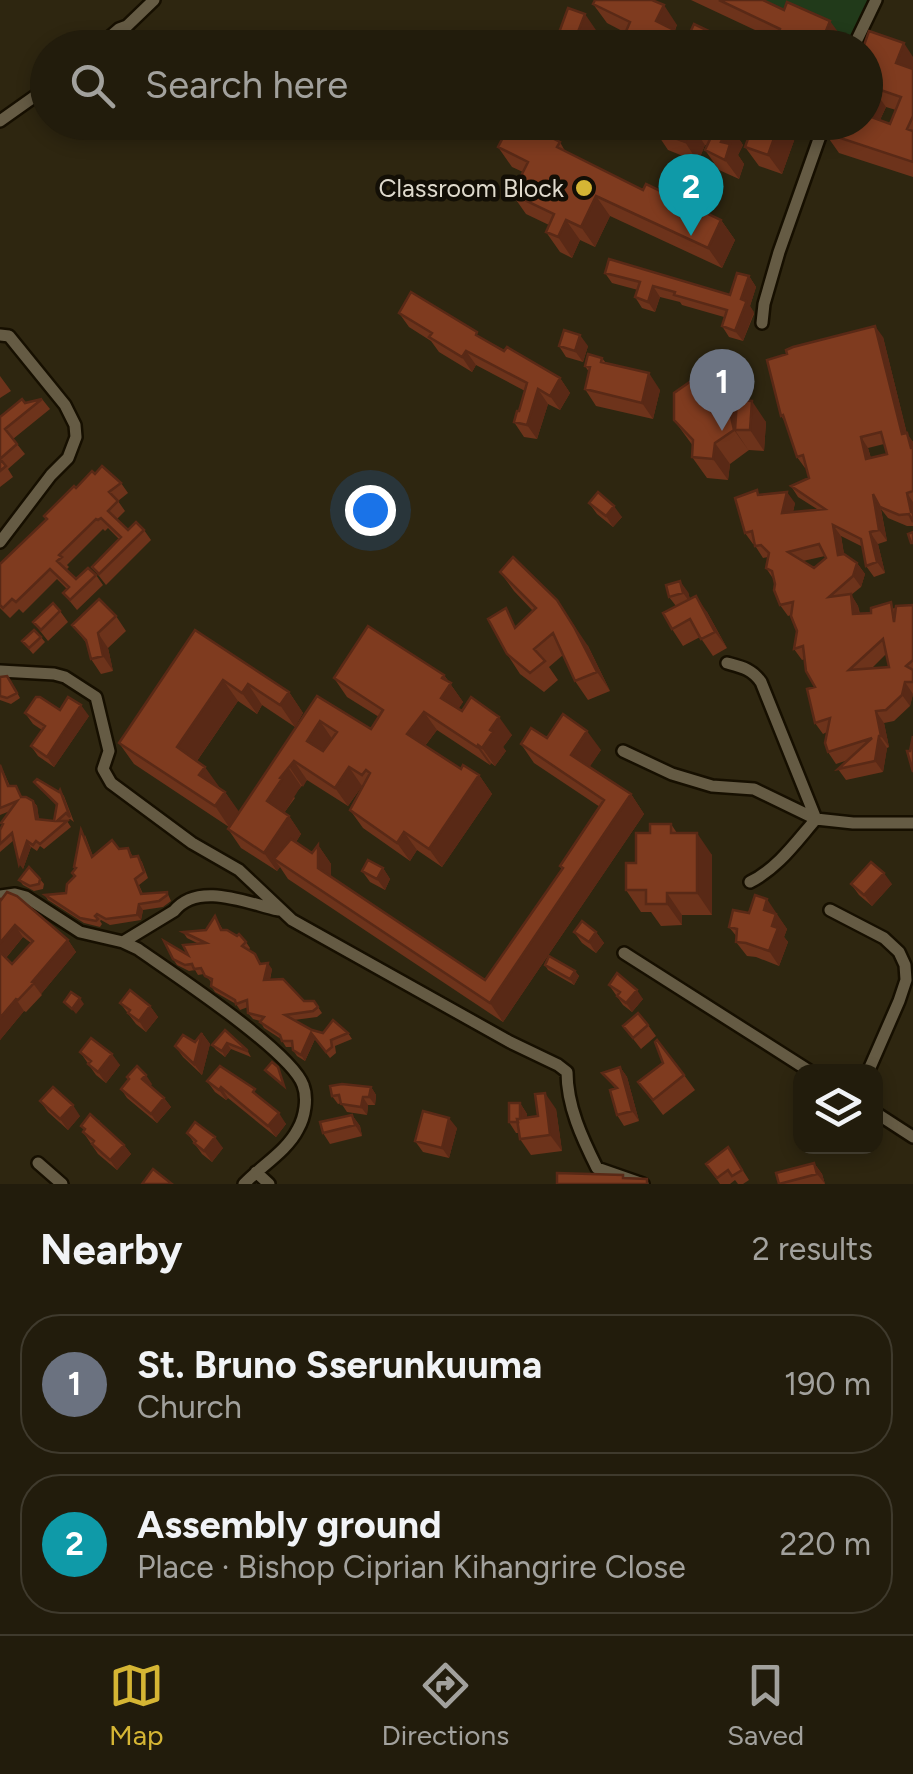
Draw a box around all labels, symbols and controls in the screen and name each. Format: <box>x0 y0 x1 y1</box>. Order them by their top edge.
search box <box>30 30 883 140</box>
icon: search <box>65 58 120 113</box>
text: Search here <box>145 62 348 108</box>
pin: 2 <box>658 154 724 236</box>
place label: Classroom Block <box>379 173 565 203</box>
marker: Classroom Block <box>573 177 595 199</box>
pin: 1 <box>690 348 754 431</box>
your location <box>345 485 396 536</box>
map controls <box>793 1064 883 1154</box>
button: layers <box>793 1064 883 1154</box>
text: Nearby <box>40 1224 182 1275</box>
text: 2 results <box>752 1230 873 1268</box>
text: St. Bruno Sserunkuuma <box>137 1342 542 1388</box>
text: 1 <box>68 1365 81 1403</box>
text: 190 m <box>784 1365 871 1403</box>
text: Church <box>137 1388 242 1426</box>
text: Assembly ground <box>137 1502 442 1548</box>
text: 2 <box>65 1525 84 1563</box>
text: 220 m <box>780 1525 871 1563</box>
text: Place · Bishop Ciprian Kihangrire Close <box>137 1548 686 1586</box>
tab: Map <box>109 1658 164 1752</box>
tab: Directions <box>382 1658 509 1752</box>
tab: Saved <box>727 1658 804 1752</box>

